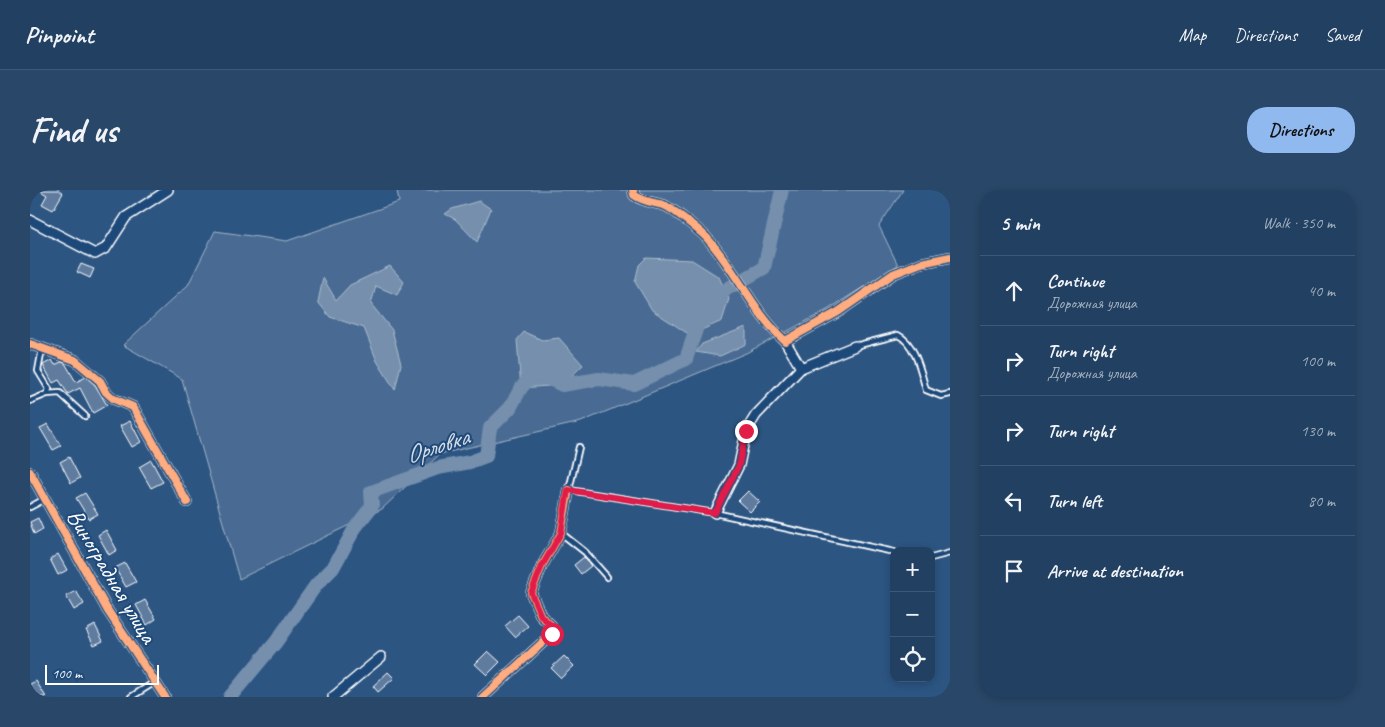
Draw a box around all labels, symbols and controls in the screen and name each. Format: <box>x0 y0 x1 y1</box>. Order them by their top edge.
text: Pinpoint <box>25 20 94 50</box>
text: Map <box>1179 24 1206 46</box>
text: Directions <box>1234 24 1297 46</box>
text: Saved <box>1325 24 1360 46</box>
button: Directions <box>1247 107 1355 153</box>
text: Find us <box>30 108 117 153</box>
text: 5 min <box>1000 210 1040 236</box>
text: Walk · 350 m <box>1263 213 1335 233</box>
text: Continue <box>1047 269 1104 293</box>
icon: ahead <box>1000 277 1028 305</box>
text: 40 m <box>1308 281 1335 301</box>
text: Дорожная улица <box>1047 293 1137 313</box>
text: Turn right <box>1047 339 1114 363</box>
icon: right <box>1000 347 1028 375</box>
text: 100 m <box>1301 351 1335 371</box>
text: Дорожная улица <box>1047 363 1137 383</box>
icon: right <box>1000 417 1028 445</box>
text: Turn right <box>1047 419 1114 443</box>
water label: Орловка <box>401 420 475 471</box>
route end <box>735 420 758 443</box>
text: 130 m <box>1301 421 1335 441</box>
icon: left <box>1000 487 1028 515</box>
text: Turn left <box>1047 489 1102 513</box>
text: 80 m <box>1308 491 1335 511</box>
street label: Виноградная улица <box>60 503 165 650</box>
map controls <box>890 547 935 682</box>
button: + <box>890 547 935 592</box>
icon: arrive <box>1000 557 1028 585</box>
text: Arrive at destination <box>1047 559 1183 583</box>
button: − <box>890 592 935 637</box>
route start <box>541 623 564 646</box>
button: locate <box>890 637 935 682</box>
scale bar <box>45 662 159 685</box>
text: 100 m <box>52 665 82 682</box>

